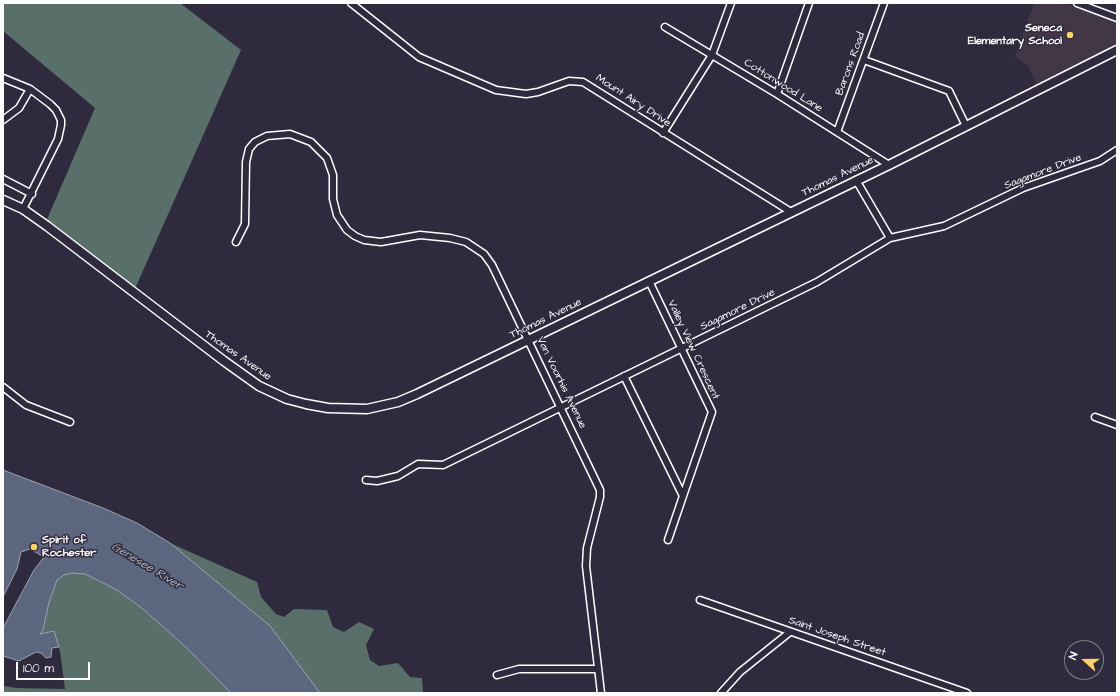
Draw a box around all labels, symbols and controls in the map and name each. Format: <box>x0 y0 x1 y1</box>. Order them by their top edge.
place label: Seneca Elementary School <box>968 22 1062 48</box>
marker: Seneca Elementary School <box>1065 30 1075 40</box>
street label: Barons Road <box>833 31 869 97</box>
street label: Cottonwood Lane <box>741 56 825 116</box>
street label: Mount Airy Drive <box>593 72 673 130</box>
street label: Sagamore Drive <box>1003 151 1083 193</box>
street label: Thomas Avenue <box>800 154 876 200</box>
street label: Sagamore Drive <box>698 286 778 334</box>
street label: Thomas Avenue <box>508 296 584 342</box>
street label: Valley View Crescent <box>664 298 722 402</box>
street label: Thomas Avenue <box>202 328 274 384</box>
street label: Van Voorhis Avenue <box>533 335 589 431</box>
place label: Spirit of Rochester <box>42 534 96 560</box>
water label: Genesee River <box>109 540 185 594</box>
marker: Spirit of Rochester <box>29 542 39 552</box>
street label: Saint Joseph Street <box>787 614 887 660</box>
north arrow <box>1064 640 1104 680</box>
text: N <box>1065 650 1082 662</box>
scale bar <box>18 654 92 680</box>
text: 100 m <box>23 660 54 677</box>

